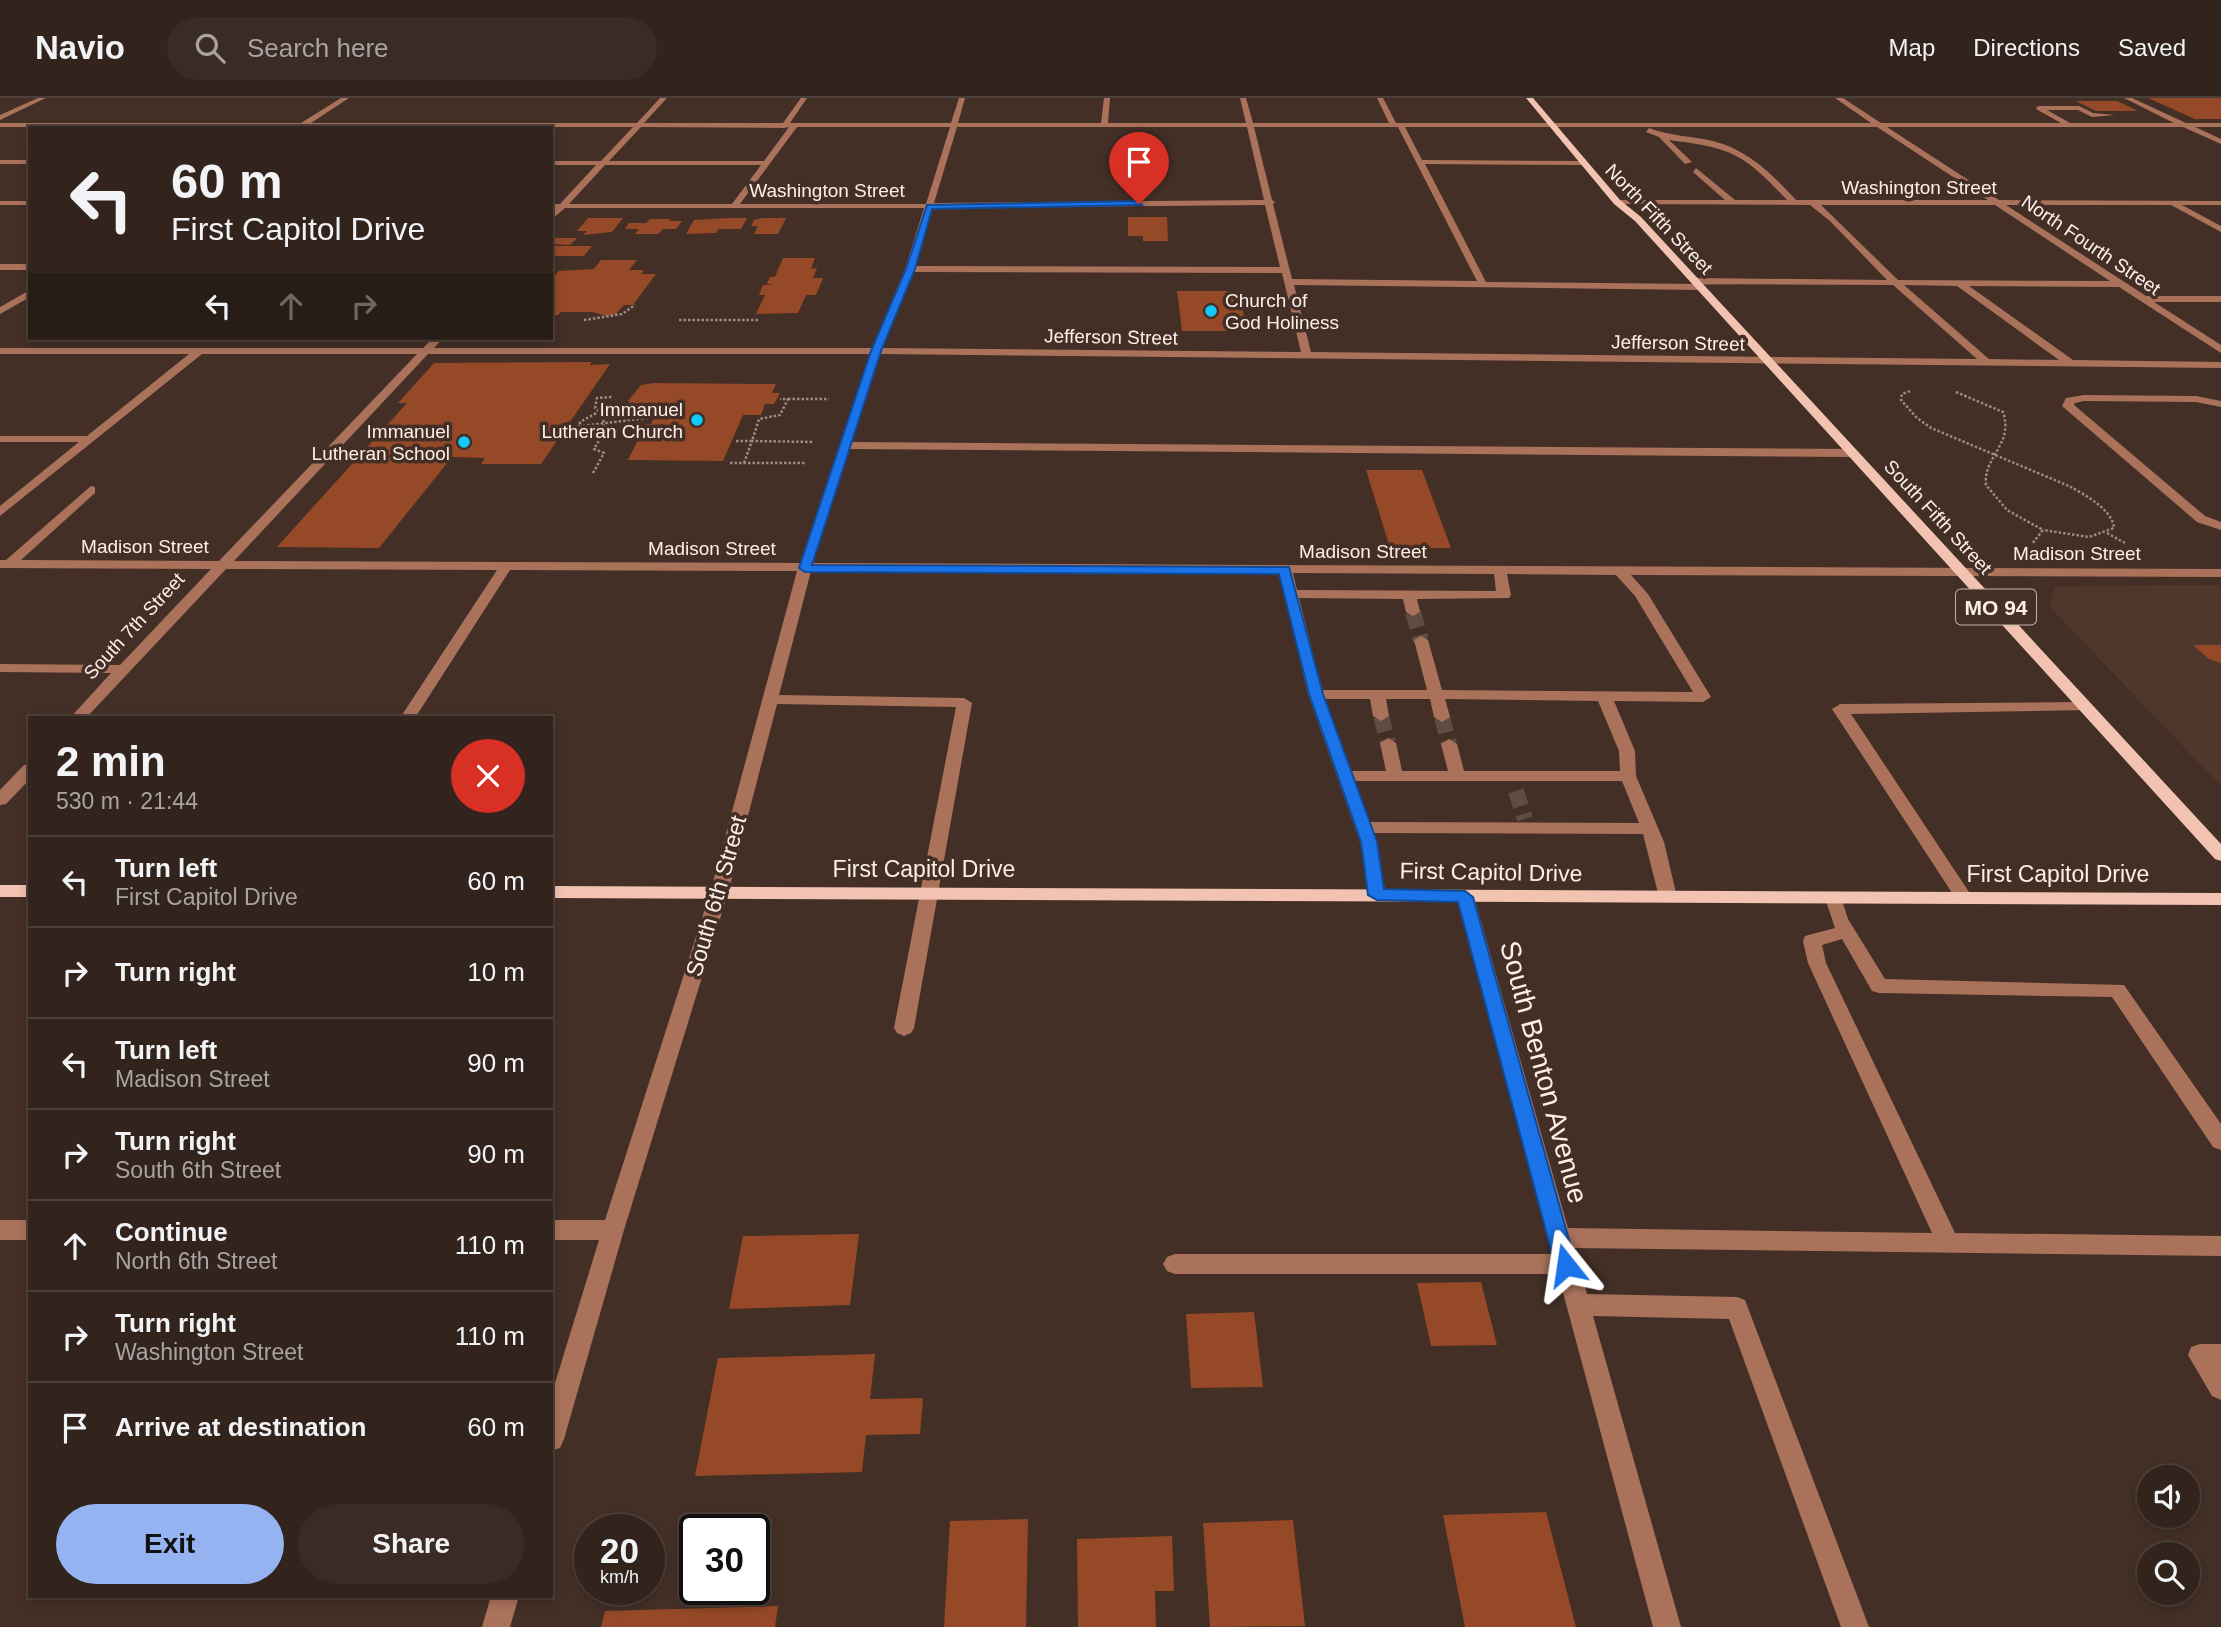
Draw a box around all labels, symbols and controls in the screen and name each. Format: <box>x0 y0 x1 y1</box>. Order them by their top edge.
search box <box>167 17 657 80</box>
text: Navio <box>35 29 125 66</box>
icon: search <box>191 29 229 67</box>
text: Search here <box>247 33 389 63</box>
text: Map <box>1889 34 1935 61</box>
text: Directions <box>1973 34 2080 61</box>
text: Saved <box>2118 34 2186 61</box>
pin <box>1109 132 1169 204</box>
icon: arrive <box>1120 143 1158 181</box>
icon: left <box>56 154 147 245</box>
text: 60 m <box>171 154 283 208</box>
street label: North Fifth Street <box>1601 160 1717 279</box>
street label: Washington Street <box>1841 177 1998 198</box>
street label: Washington Street <box>749 180 906 201</box>
street label: North Fourth Street <box>2018 191 2165 300</box>
text: First Capitol Drive <box>171 211 425 247</box>
icon: left <box>199 287 237 325</box>
icon: ahead <box>272 287 310 325</box>
icon: right <box>345 287 383 325</box>
place label: Church of God Holiness <box>1225 290 1339 333</box>
marker: Church of God Holiness <box>1203 303 1219 319</box>
street label: Jefferson Street <box>1044 325 1179 349</box>
street label: Jefferson Street <box>1611 331 1746 355</box>
place label: Immanuel Lutheran Church <box>541 399 683 442</box>
marker: Immanuel Lutheran Church <box>689 412 705 428</box>
place label: Immanuel Lutheran School <box>312 421 450 464</box>
marker: Immanuel Lutheran School <box>456 434 472 450</box>
street label: South Fifth Street <box>1880 456 1997 579</box>
street label: Madison Street <box>81 536 210 557</box>
street label: Madison Street <box>648 538 777 559</box>
street label: Madison Street <box>1299 541 1428 562</box>
street label: Madison Street <box>2013 543 2142 564</box>
street label: South 7th Street <box>79 568 189 683</box>
road number: MO 94 <box>1956 589 2036 624</box>
text: 2 min <box>56 738 166 785</box>
button: close <box>451 739 525 813</box>
text: 530 m · 21:44 <box>56 788 198 814</box>
street label: South 6th Street <box>681 812 752 979</box>
text: Turn left <box>115 853 217 883</box>
street label: First Capitol Drive <box>833 856 1015 882</box>
street label: First Capitol Drive <box>1399 857 1583 887</box>
street label: First Capitol Drive <box>1967 861 2149 887</box>
icon: left <box>56 863 94 901</box>
text: 60 m <box>467 866 525 896</box>
text: First Capitol Drive <box>115 884 298 910</box>
street label: South Benton Avenue <box>1494 937 1594 1207</box>
icon: right <box>56 954 94 992</box>
text: Turn right <box>115 957 236 987</box>
text: 10 m <box>467 957 525 987</box>
text: Turn left <box>115 1035 217 1065</box>
icon: left <box>56 1045 94 1083</box>
text: 90 m <box>467 1048 525 1078</box>
text: Madison Street <box>115 1066 270 1092</box>
text: Turn right <box>115 1126 236 1156</box>
icon: right <box>56 1136 94 1174</box>
text: 90 m <box>467 1139 525 1169</box>
text: South 6th Street <box>115 1157 281 1183</box>
text: Continue <box>115 1217 228 1247</box>
icon: ahead <box>56 1227 94 1265</box>
position arrow <box>1529 1228 1603 1302</box>
text: 110 m <box>455 1230 525 1260</box>
text: North 6th Street <box>115 1248 277 1274</box>
text: Turn right <box>115 1308 236 1338</box>
icon: right <box>56 1318 94 1356</box>
text: 110 m <box>455 1321 525 1351</box>
text: Washington Street <box>115 1339 303 1365</box>
icon: arrive <box>56 1409 94 1447</box>
text: Arrive at destination <box>115 1412 366 1442</box>
text: 60 m <box>467 1412 525 1442</box>
map controls <box>2137 1465 2200 1605</box>
button: sound <box>2137 1465 2200 1528</box>
button: Exit <box>56 1504 284 1584</box>
button: Share <box>298 1504 525 1584</box>
speed limit sign: 30 <box>679 1514 770 1605</box>
text: 20 <box>600 1531 639 1570</box>
button: search <box>2137 1542 2200 1605</box>
text: km/h <box>600 1567 639 1587</box>

